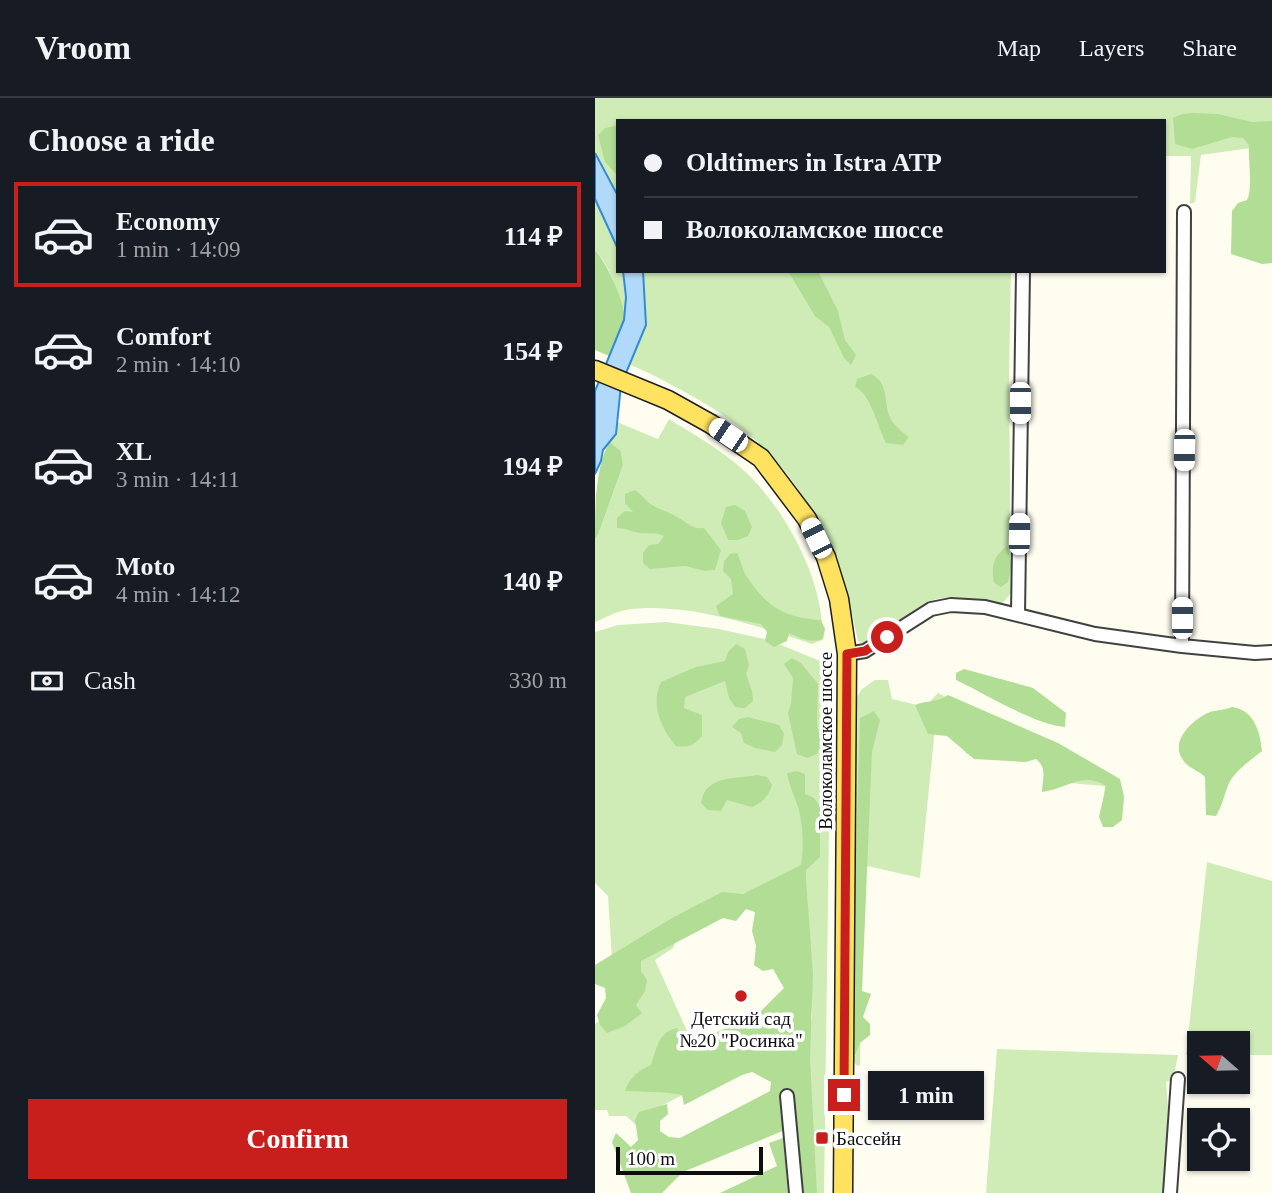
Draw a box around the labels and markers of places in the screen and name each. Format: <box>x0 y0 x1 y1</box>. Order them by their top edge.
marker: Детский сад №20 "Росинка" <box>733 988 749 1004</box>
place label: Детский сад №20 "Росинка" <box>679 1008 803 1051</box>
place label: Бассейн <box>836 1128 901 1149</box>
marker: Бассейн <box>814 1130 830 1146</box>

